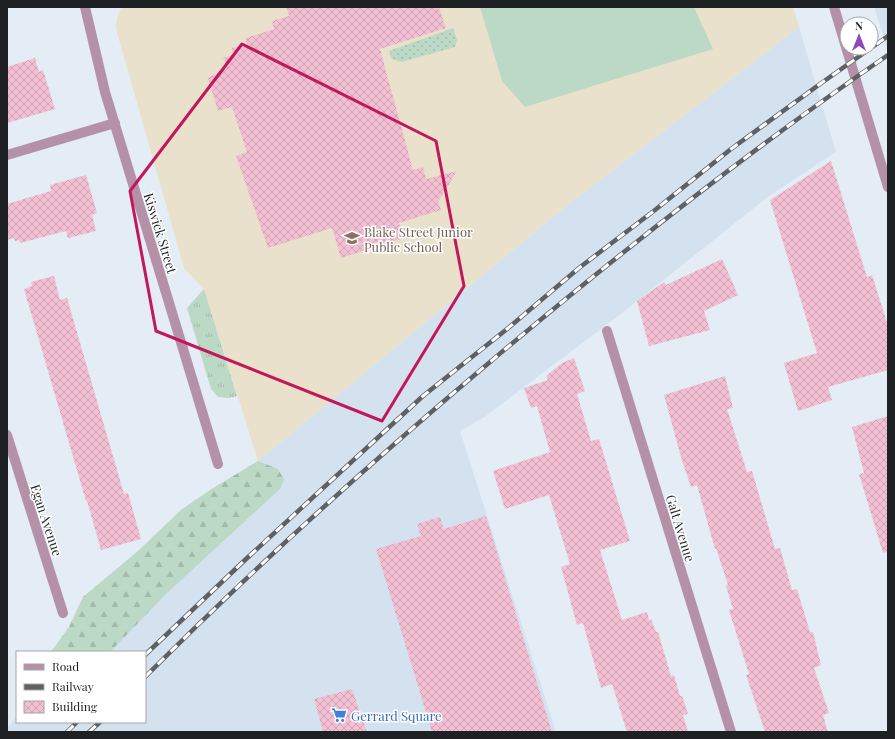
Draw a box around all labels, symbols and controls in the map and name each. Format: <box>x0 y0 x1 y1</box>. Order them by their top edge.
north arrow <box>839 16 879 56</box>
text: N <box>855 18 863 33</box>
street label: Kiswick Street <box>141 191 181 276</box>
place label: Blake Street Junior Public School <box>364 223 473 255</box>
school or university icon: Blake Street Junior Public School <box>343 229 361 247</box>
street label: Egan Avenue <box>27 482 67 558</box>
street label: Galt Avenue <box>663 492 699 564</box>
legend <box>16 651 146 723</box>
text: Road <box>52 658 79 674</box>
text: Railway <box>52 678 94 694</box>
text: Building <box>52 698 98 714</box>
supermarket icon: Gerrard Square <box>330 706 348 724</box>
place label: Gerrard Square <box>351 707 442 724</box>

